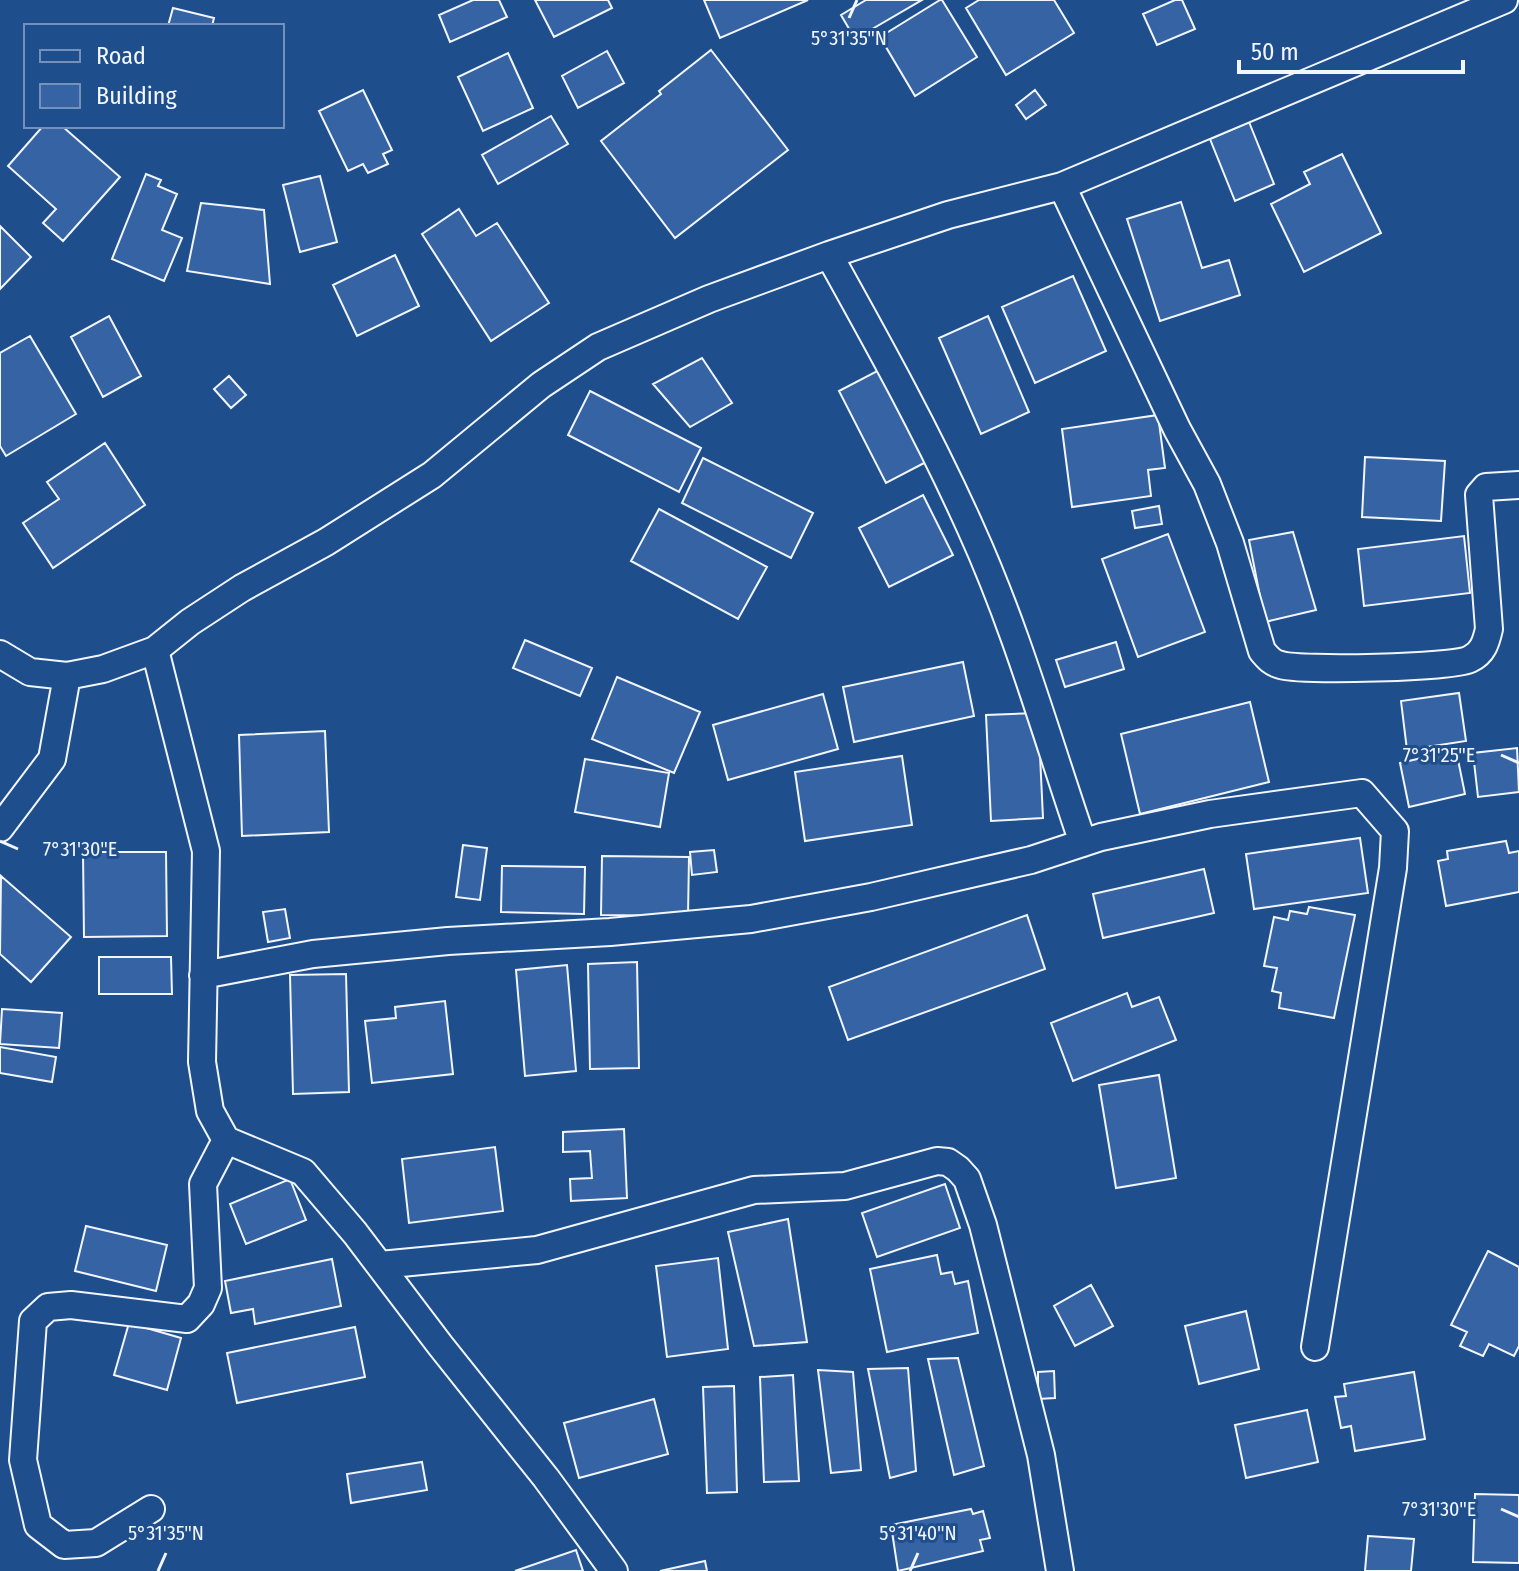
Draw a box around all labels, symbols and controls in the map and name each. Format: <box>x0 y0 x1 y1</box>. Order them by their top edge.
legend <box>24 24 284 128</box>
scale bar <box>1239 24 1463 74</box>
text: 5°31'35"N <box>811 26 887 50</box>
text: 50 m <box>1251 38 1299 66</box>
text: Road <box>96 42 146 70</box>
text: Building <box>96 82 178 110</box>
text: 7°31'25"E <box>1403 743 1475 767</box>
text: 7°31'30"E <box>43 837 117 861</box>
text: 7°31'30"E <box>1402 1497 1476 1521</box>
text: 5°31'35"N <box>128 1521 204 1545</box>
text: 5°31'40"N <box>879 1521 957 1545</box>

